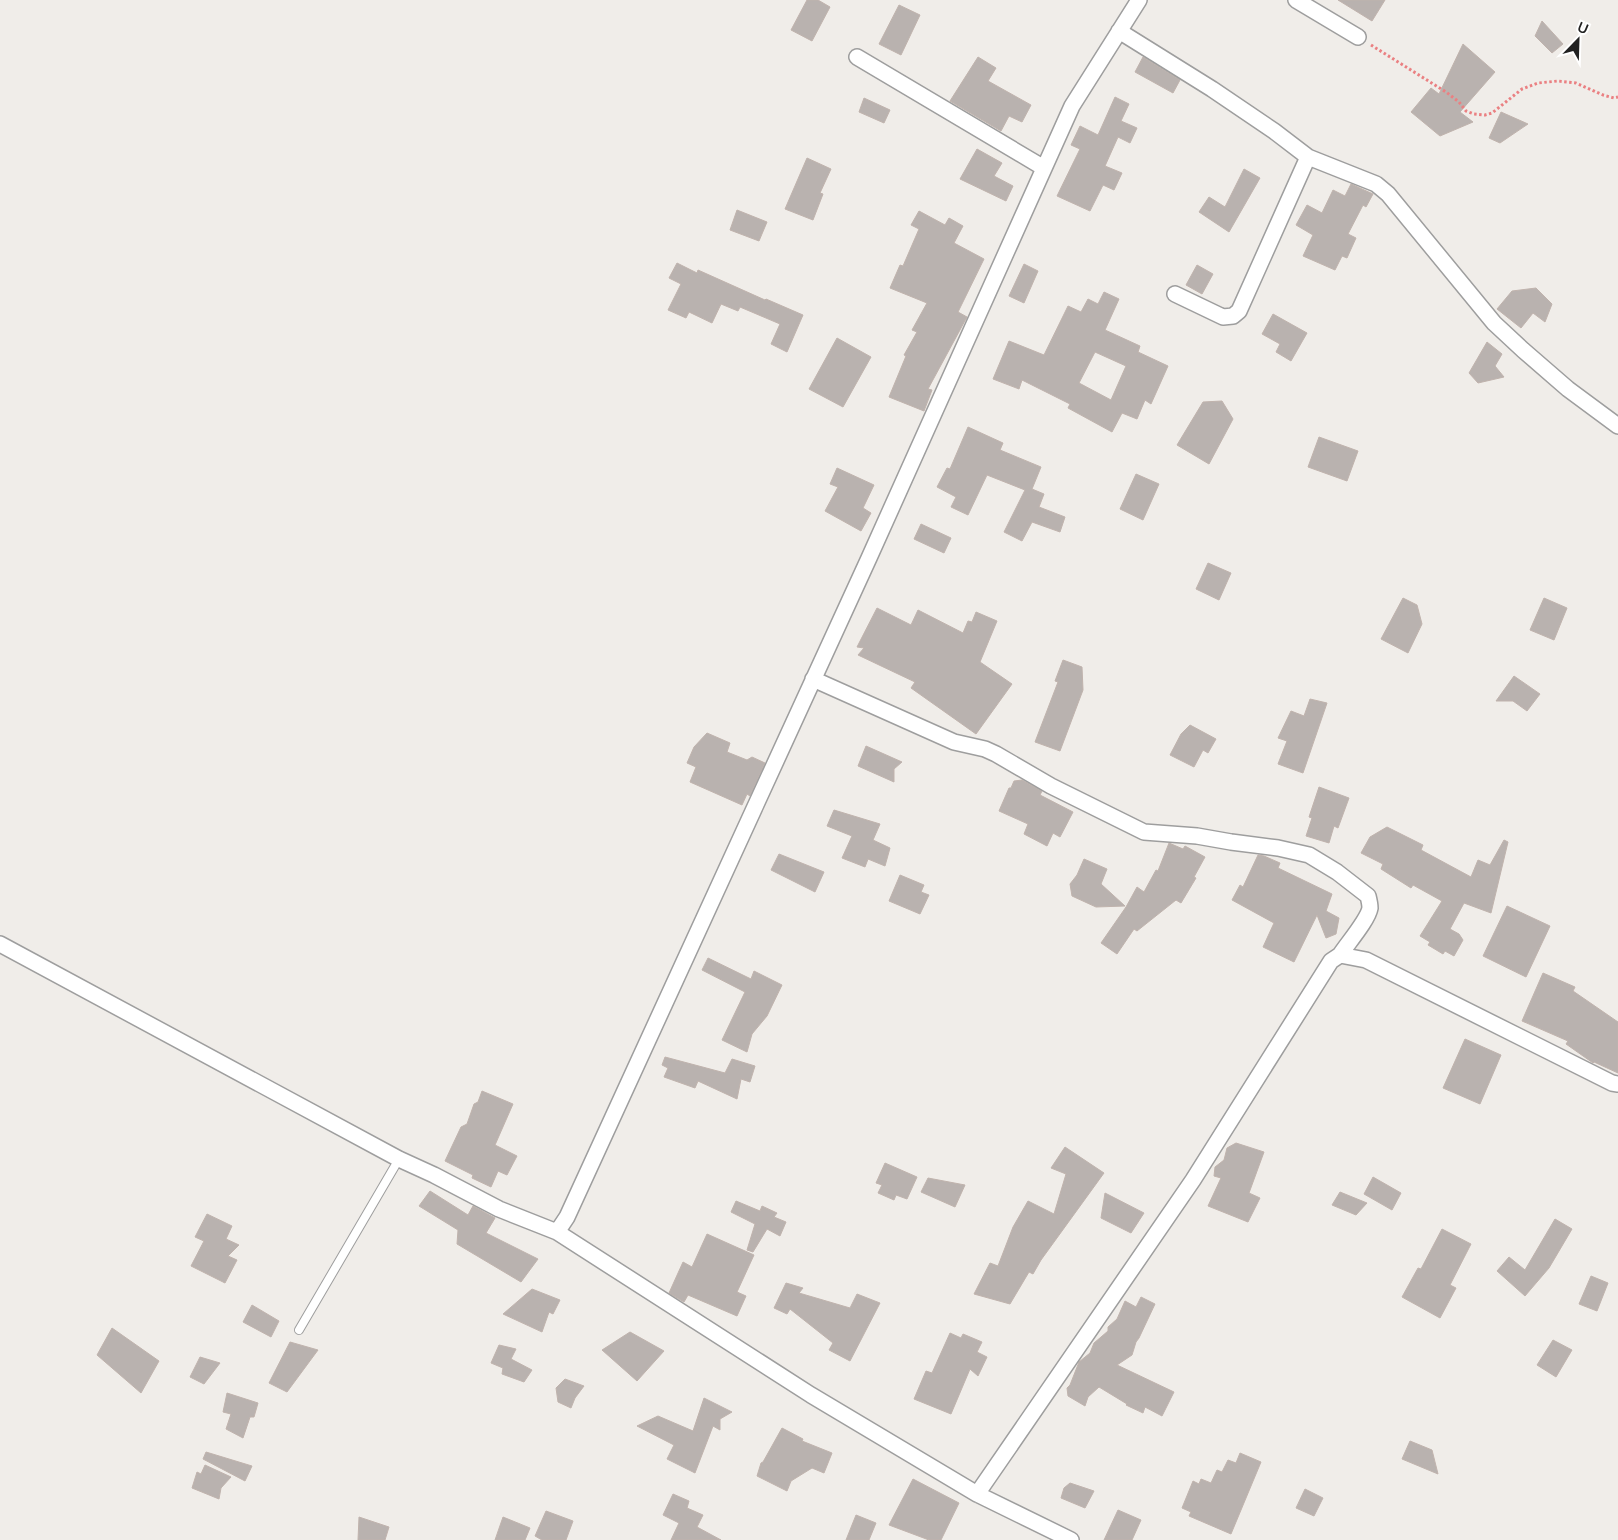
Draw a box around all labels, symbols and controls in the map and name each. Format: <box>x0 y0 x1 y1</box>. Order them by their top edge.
north arrow <box>1553 15 1603 65</box>
text: U <box>1574 18 1591 39</box>

